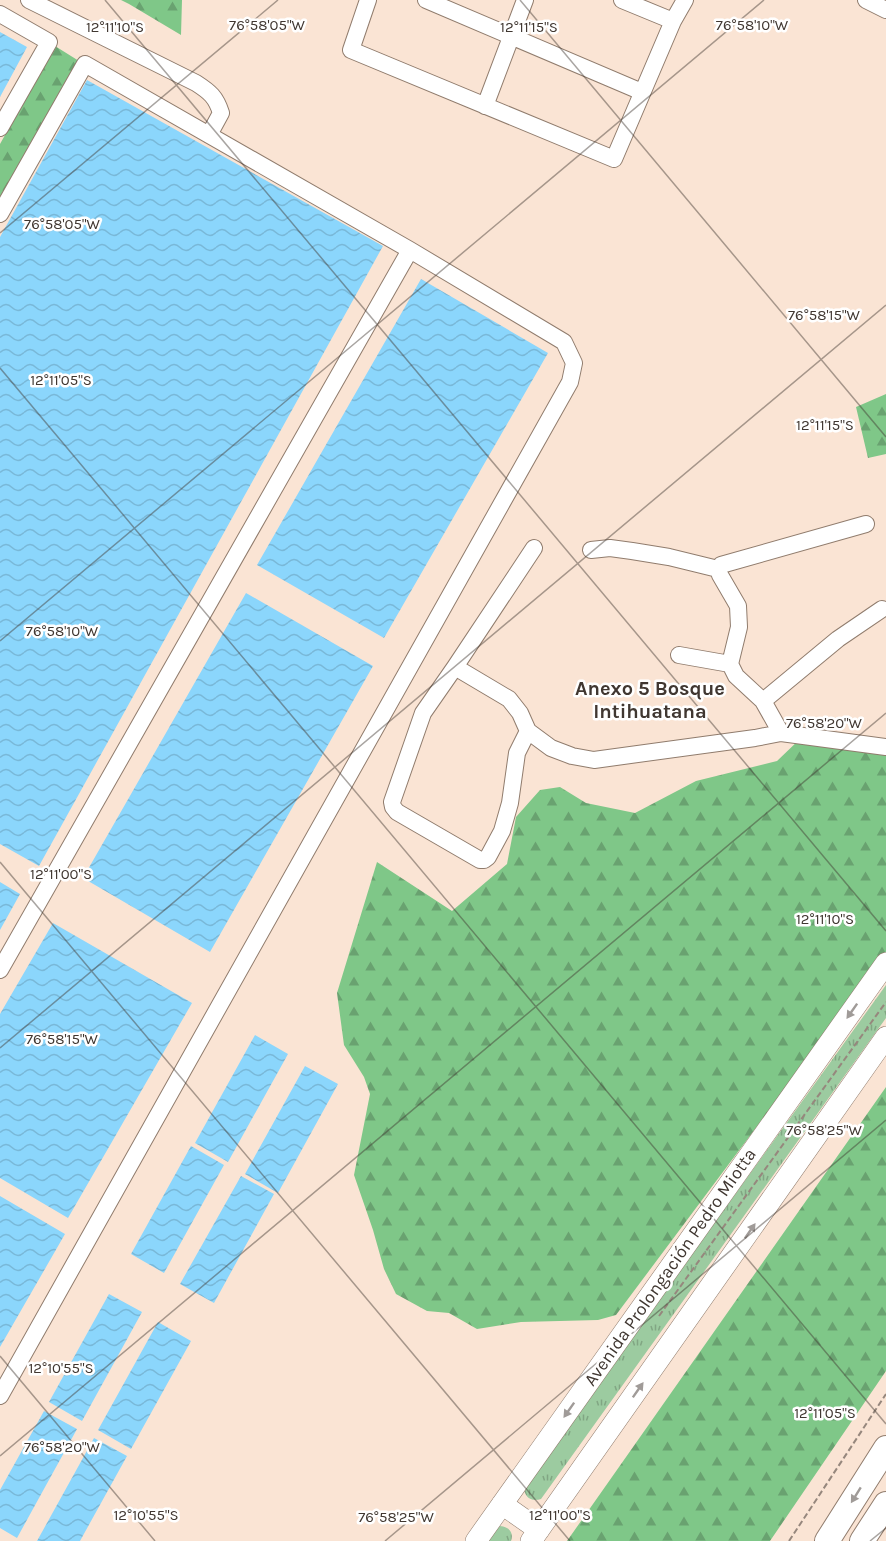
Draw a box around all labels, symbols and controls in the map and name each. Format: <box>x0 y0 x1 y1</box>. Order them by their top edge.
text: 76°58'05"W <box>229 16 305 34</box>
text: 76°58'10"W <box>716 16 789 34</box>
text: 12°11'10"S <box>86 18 144 36</box>
text: 12°11'15"S <box>500 18 558 36</box>
text: 76°58'05"W <box>24 215 100 233</box>
text: 76°58'15"W <box>788 306 861 324</box>
text: 12°11'05"S <box>30 371 92 389</box>
text: 12°11'15"S <box>796 416 854 434</box>
text: 76°58'10"W <box>26 622 99 640</box>
district label: Anexo 5 Bosque Intihuatana <box>575 677 725 723</box>
text: 76°58'20"W <box>786 714 863 732</box>
text: 12°11'00"S <box>30 865 92 883</box>
text: 12°11'10"S <box>796 910 854 928</box>
one-way arrow <box>846 1003 858 1019</box>
text: 76°58'15"W <box>26 1030 99 1048</box>
text: 76°58'25"W <box>786 1121 862 1139</box>
street label: Avenida Prolongación Pedro Miotta <box>579 1144 761 1390</box>
one-way arrow <box>744 1223 756 1239</box>
text: 12°10'55"S <box>28 1359 94 1377</box>
one-way arrow <box>631 1383 643 1398</box>
one-way arrow <box>563 1401 575 1417</box>
text: 12°11'05"S <box>794 1404 856 1422</box>
text: 76°58'20"W <box>24 1438 101 1456</box>
one-way arrow <box>851 1486 862 1503</box>
text: 12°10'55"S <box>113 1506 179 1524</box>
text: 12°11'00"S <box>529 1506 591 1524</box>
text: 76°58'25"W <box>358 1508 434 1526</box>

